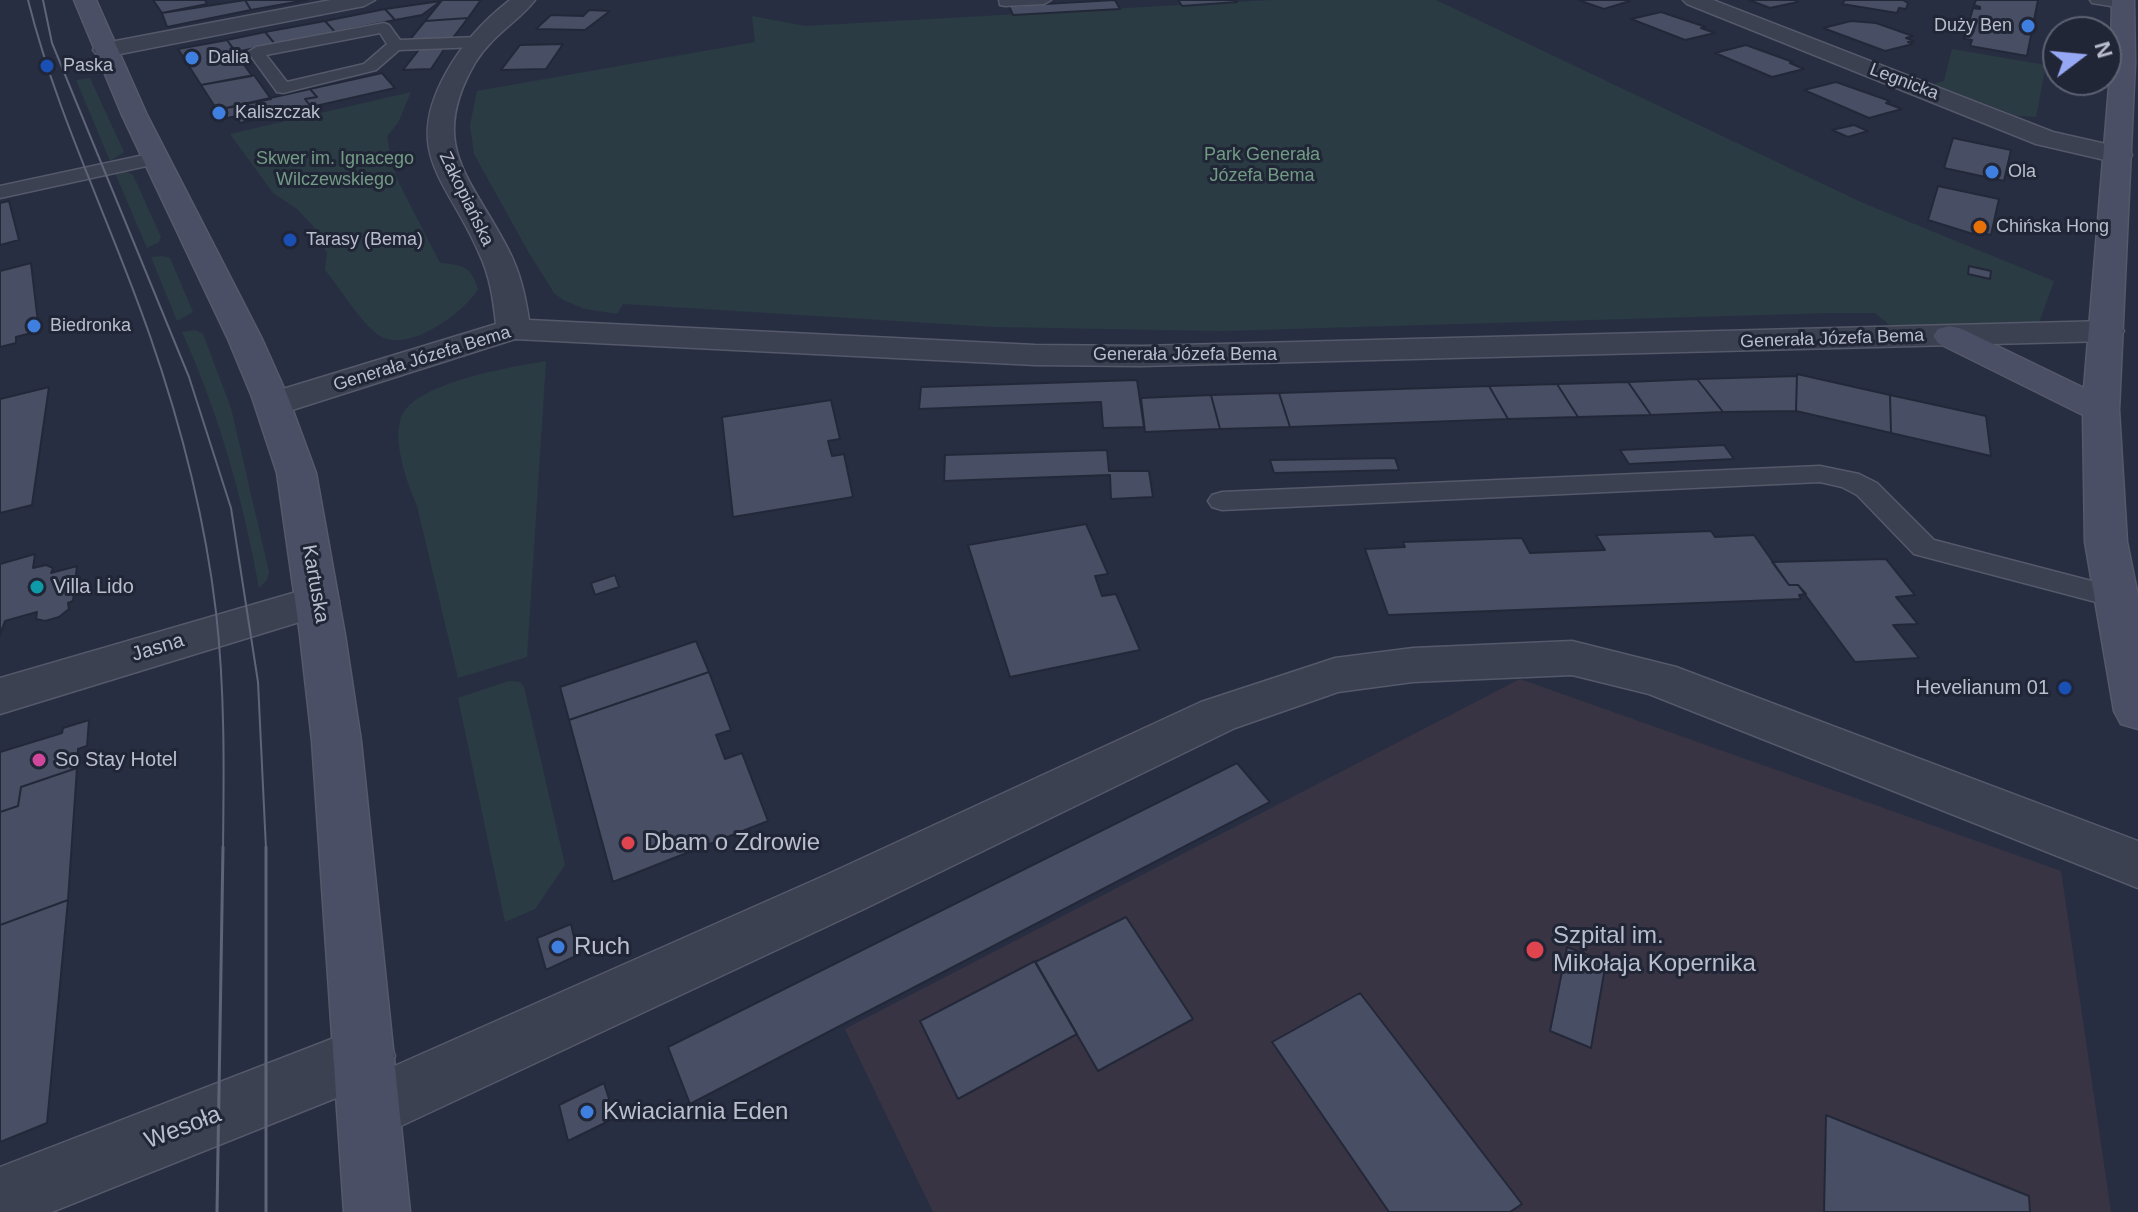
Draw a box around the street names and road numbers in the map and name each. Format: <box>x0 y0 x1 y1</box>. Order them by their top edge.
street label: Legnicka <box>1866 59 1942 105</box>
street label: Zakopiańska <box>434 148 498 250</box>
street label: Generała Józefa Bema <box>331 322 513 396</box>
street label: Generała Józefa Bema <box>1740 325 1924 353</box>
street label: Generała Józefa Bema <box>1093 344 1277 366</box>
street label: Kartuska <box>296 543 334 625</box>
street label: Jasna <box>129 629 187 667</box>
street label: Wesoła <box>141 1100 225 1156</box>

